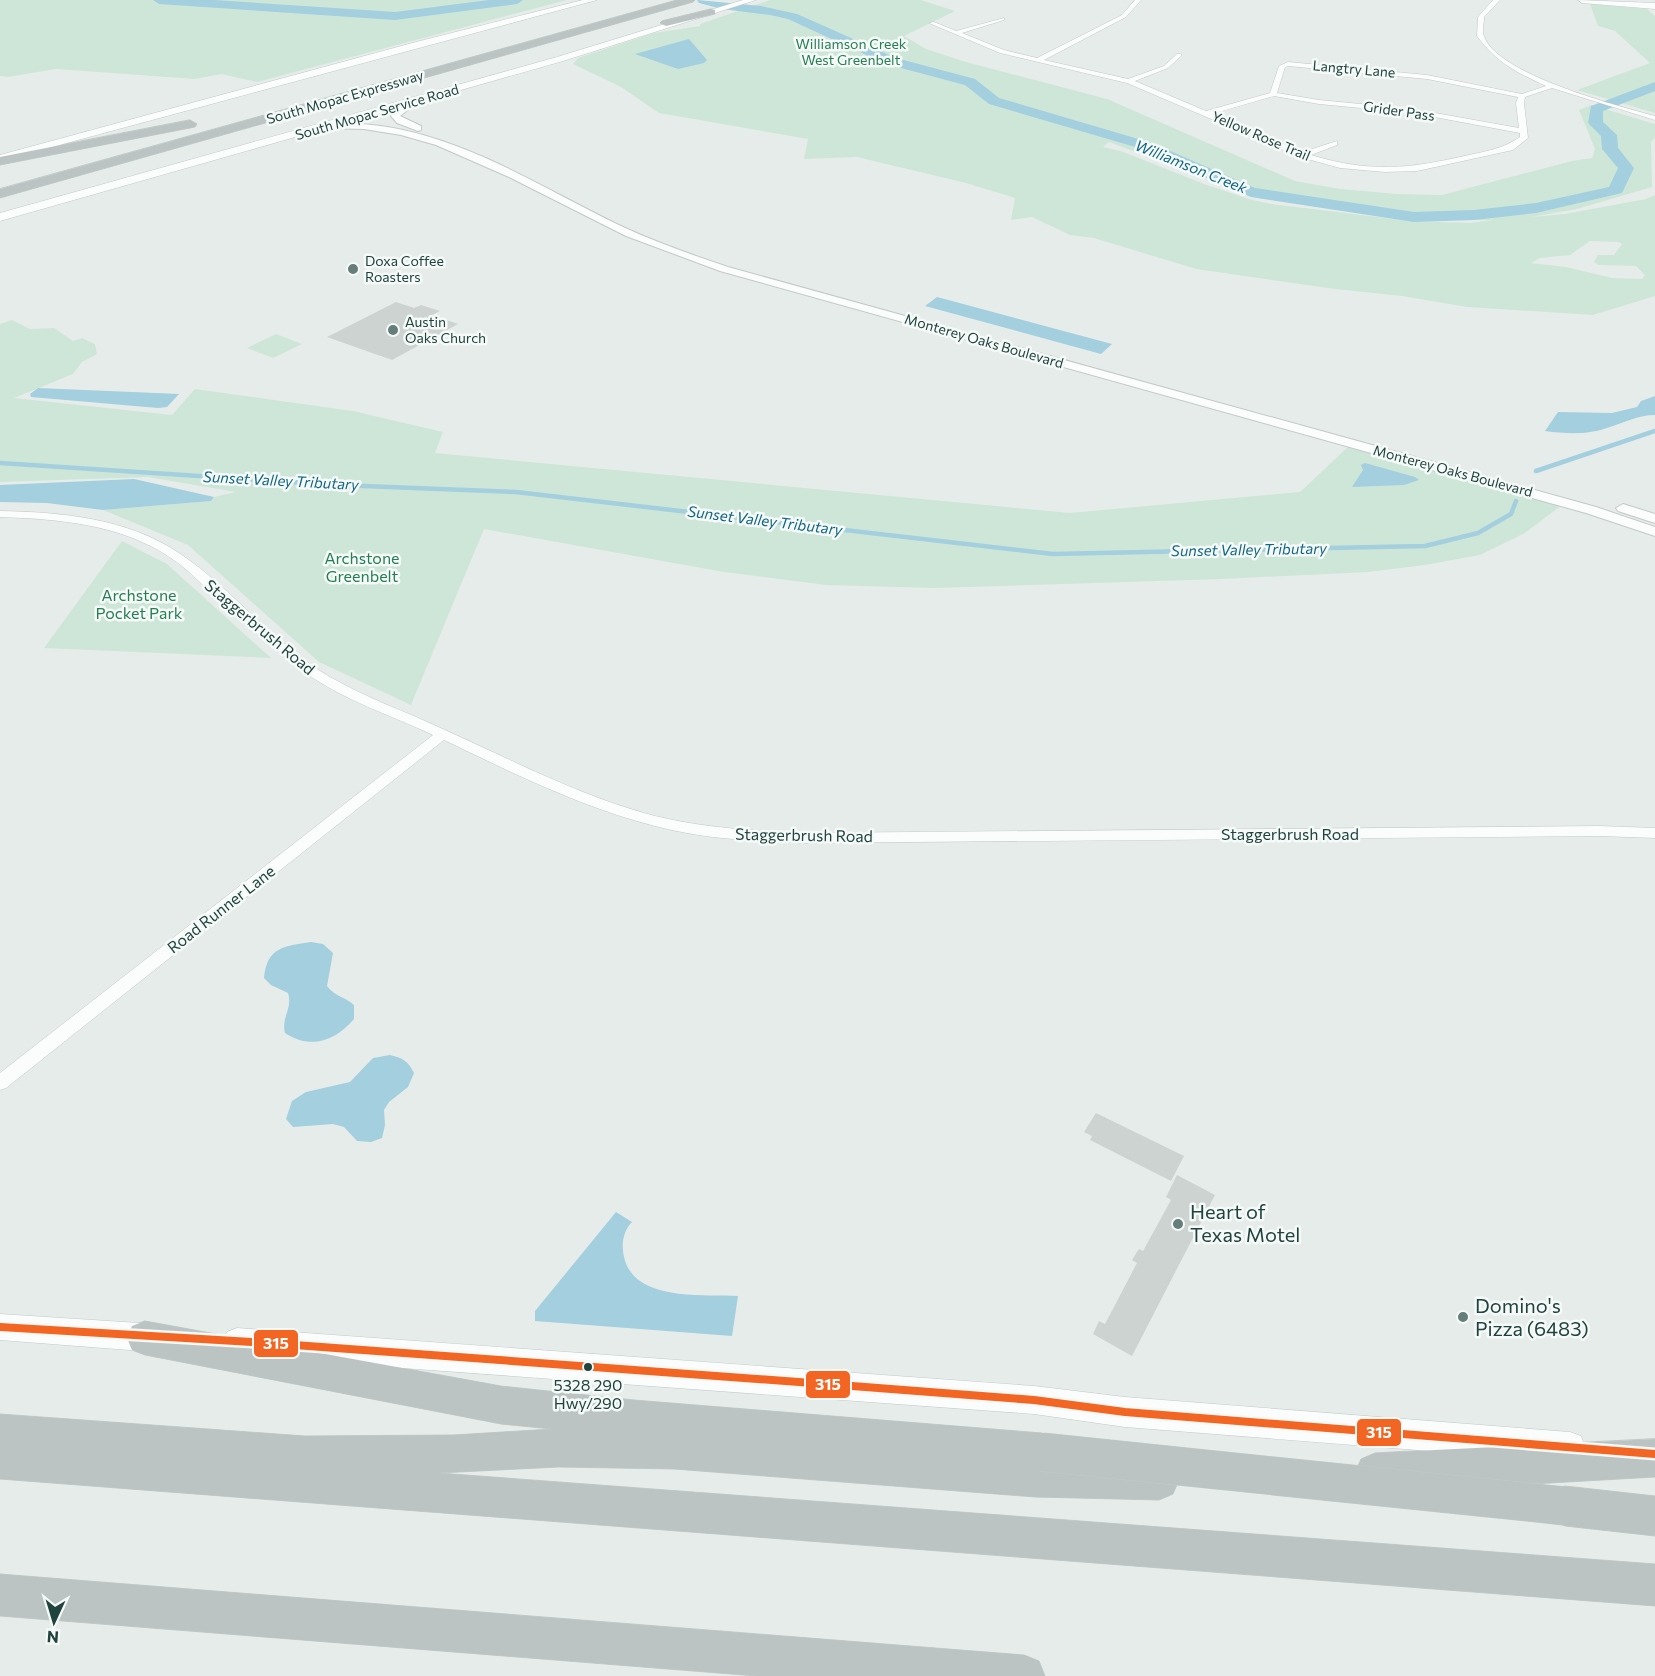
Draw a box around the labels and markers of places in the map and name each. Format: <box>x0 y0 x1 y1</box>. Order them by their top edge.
place label: Doxa Coffee Roasters <box>365 252 444 285</box>
marker: Doxa Coffee Roasters <box>346 262 360 276</box>
place label: Austin Oaks Church <box>405 313 486 346</box>
marker: Austin Oaks Church <box>386 323 400 337</box>
place label: Heart of Texas Motel <box>1190 1199 1300 1246</box>
marker: Heart of Texas Motel <box>1171 1217 1185 1231</box>
place label: Domino's Pizza (6483) <box>1475 1293 1589 1340</box>
marker: Domino's Pizza (6483) <box>1456 1310 1470 1324</box>
marker: 5328 290 Hwy/290 <box>582 1361 594 1373</box>
place label: 5328 290 Hwy/290 <box>554 1375 622 1412</box>

